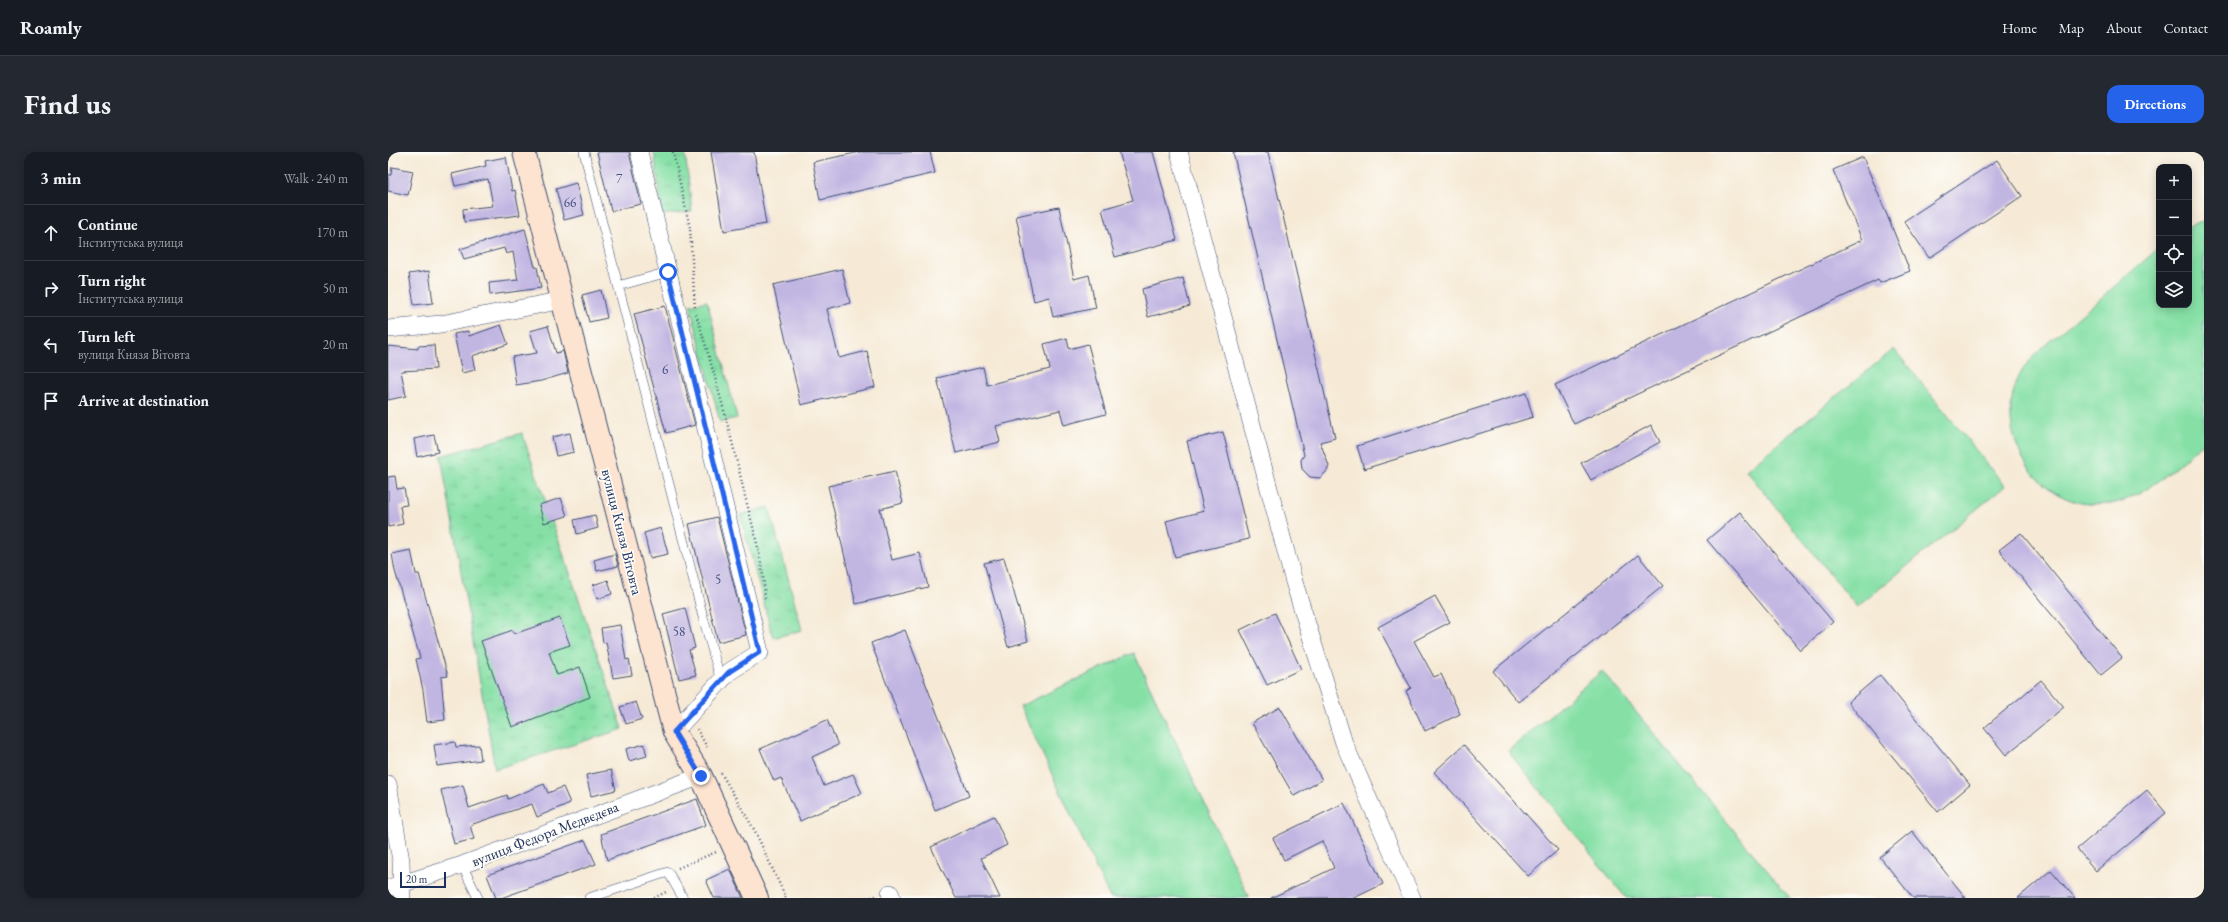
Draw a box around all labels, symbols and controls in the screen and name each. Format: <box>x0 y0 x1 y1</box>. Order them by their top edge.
text: Roamly <box>20 15 82 40</box>
text: Home <box>2002 19 2037 37</box>
text: Map <box>2059 19 2084 37</box>
text: About <box>2106 19 2142 37</box>
text: Contact <box>2164 19 2208 37</box>
button: Directions <box>2107 85 2204 123</box>
text: Find us <box>24 86 111 122</box>
map controls <box>2156 164 2192 308</box>
button: + <box>2156 164 2192 200</box>
text: 3 min <box>40 167 81 189</box>
text: Walk · 240 m <box>284 170 348 187</box>
house number: 7 <box>616 170 623 187</box>
house number: 66 <box>564 194 576 211</box>
button: − <box>2156 200 2192 236</box>
text: Continue <box>78 215 138 234</box>
icon: ahead <box>40 222 62 244</box>
text: 170 m <box>317 224 348 241</box>
text: Інститутська вулиця <box>78 234 183 251</box>
button: locate <box>2156 236 2192 272</box>
route start <box>659 263 677 281</box>
text: Turn right <box>78 271 146 290</box>
button: layers <box>2156 272 2192 308</box>
icon: right <box>40 278 62 300</box>
text: 50 m <box>323 280 348 297</box>
text: Інститутська вулиця <box>78 290 183 307</box>
text: Turn left <box>78 327 135 346</box>
icon: left <box>40 334 62 356</box>
text: 20 m <box>323 336 348 353</box>
text: вулиця Князя Вітовта <box>78 346 190 363</box>
house number: 6 <box>662 361 668 378</box>
icon: arrive <box>40 390 62 412</box>
text: Arrive at destination <box>78 391 209 410</box>
street label: вулиця Князя Вітовта <box>598 467 647 597</box>
house number: 5 <box>715 571 721 588</box>
house number: 58 <box>673 623 685 640</box>
route end <box>692 767 710 785</box>
street label: вулиця Федора Медвєдєва <box>469 797 621 870</box>
scale bar <box>400 870 446 889</box>
text: 20 m <box>406 872 427 886</box>

